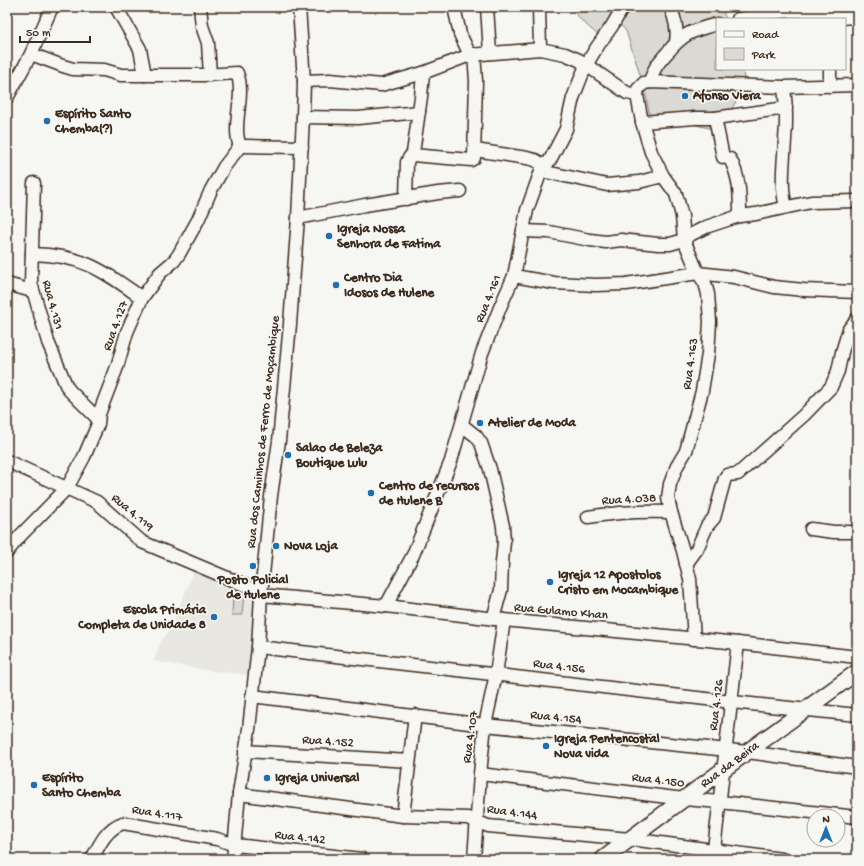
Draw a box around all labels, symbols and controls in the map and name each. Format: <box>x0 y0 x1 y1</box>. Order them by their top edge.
scale bar <box>20 18 90 44</box>
legend <box>716 18 846 70</box>
text: 50 m <box>26 27 51 41</box>
text: Road <box>752 29 779 43</box>
text: Park <box>751 49 777 63</box>
place label: Afonso Viera <box>692 88 762 104</box>
marker: Afonso Viera <box>680 91 690 101</box>
place label: Espírito Santo Chemba(?) <box>54 107 131 137</box>
marker: Espírito Santo Chemba(?) <box>42 116 52 126</box>
place label: Igreja Nossa Senhora de Fatima <box>337 222 441 252</box>
marker: Igreja Nossa Senhora de Fatima <box>324 231 334 241</box>
place label: Centro Dia Idosos de Hulene <box>343 271 436 301</box>
street label: Rua 4.161 <box>473 273 505 325</box>
street label: Rua 4.131 <box>38 279 66 331</box>
marker: Centro Dia Idosos de Hulene <box>331 280 341 290</box>
street label: Rua 4.127 <box>100 298 132 353</box>
street label: Rua dos Caminhos de Ferro de Moçambique <box>244 315 284 549</box>
street label: Rua 4.163 <box>680 337 702 391</box>
place label: Atelier de Moda <box>487 416 577 431</box>
marker: Atelier de Moda <box>475 418 485 428</box>
place label: Salao de Beleza Boutique Lulu <box>295 441 383 471</box>
marker: Salao de Beleza Boutique Lulu <box>283 450 293 460</box>
place label: Centro de recursos de Hulene B <box>378 479 480 509</box>
marker: Centro de recursos de Hulene B <box>366 488 376 498</box>
street label: Rua 4.119 <box>108 491 157 535</box>
street label: Rua 4.038 <box>601 491 657 509</box>
place label: Nova Loja <box>284 539 339 554</box>
marker: Nova Loja <box>271 541 281 551</box>
marker: Posto Policial de Hulene <box>248 561 258 571</box>
place label: Igreja 12 Apostolos Cristo em Mocambique <box>557 568 680 598</box>
place label: Posto Policial de Hulene <box>217 573 289 603</box>
marker: Igreja 12 Apostolos Cristo em Mocambique <box>545 577 555 587</box>
street label: Rua Gulamo Khan <box>513 600 609 624</box>
place label: Escola Primária Completa de Unidade 8 <box>77 603 207 634</box>
marker: Escola Primária Completa de Unidade 8 <box>209 612 219 622</box>
street label: Rua 4.156 <box>532 656 586 678</box>
street label: Rua 4.126 <box>706 678 728 732</box>
street label: Rua 4.154 <box>530 708 582 728</box>
street label: Rua 4.107 <box>460 709 482 764</box>
place label: Igreja Pentencostal Nova vida <box>554 732 660 762</box>
street label: Rua 4.152 <box>302 733 355 751</box>
street label: Rua da Beira <box>698 738 763 791</box>
marker: Igreja Pentencostal Nova vida <box>541 741 551 751</box>
street label: Rua 4.150 <box>631 770 686 792</box>
place label: Espírito Santo Chemba <box>42 771 121 801</box>
place label: Igreja Universal <box>275 771 359 786</box>
marker: Igreja Universal <box>262 773 272 783</box>
marker: Espírito Santo Chemba <box>29 780 39 790</box>
street label: Rua 4.144 <box>486 802 538 824</box>
street label: Rua 4.117 <box>131 803 184 826</box>
north arrow <box>806 808 846 848</box>
text: N <box>822 814 830 826</box>
street label: Rua 4.142 <box>274 828 327 848</box>

